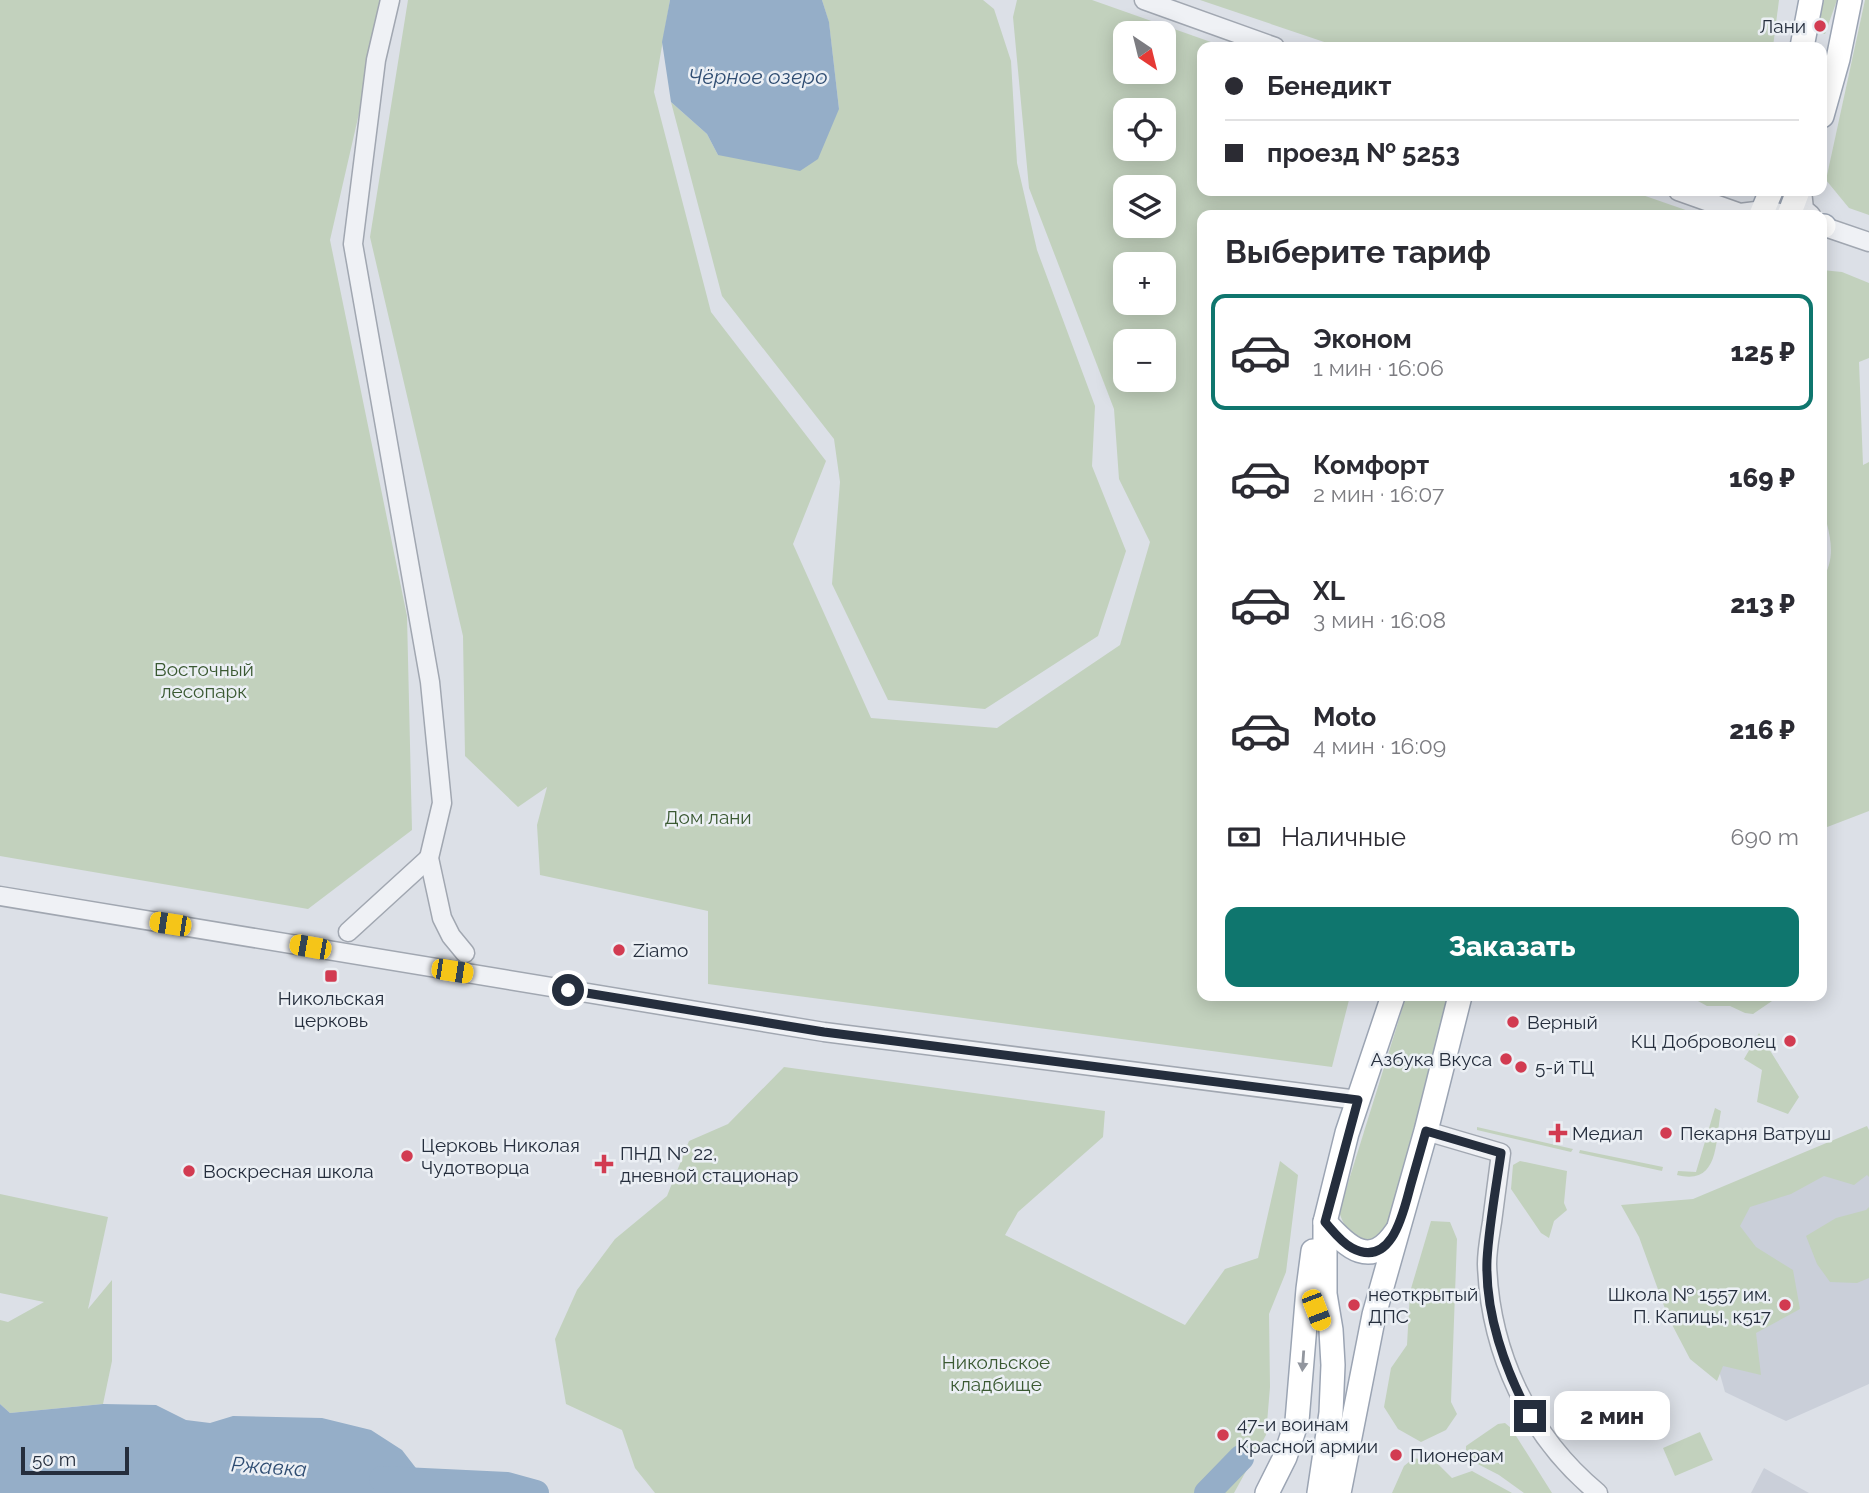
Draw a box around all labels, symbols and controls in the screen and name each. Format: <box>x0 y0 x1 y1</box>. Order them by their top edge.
place label: Лани <box>1759 15 1806 37</box>
marker: Лани <box>1812 18 1828 34</box>
north arrow <box>1113 21 1176 84</box>
map controls <box>1113 21 1176 392</box>
water label: Чёрное озеро <box>688 64 828 89</box>
text: Бенедикт <box>1267 71 1391 101</box>
button: locate <box>1113 98 1176 161</box>
text: проезд № 5253 <box>1267 138 1460 168</box>
button: layers <box>1113 175 1176 238</box>
text: Выберите тариф <box>1225 233 1491 270</box>
button: + <box>1113 252 1176 315</box>
icon: car <box>1229 321 1292 384</box>
text: Эконом <box>1313 324 1412 354</box>
button: − <box>1113 329 1176 392</box>
text: 125 ₽ <box>1731 337 1795 367</box>
text: 1 мин · 16:06 <box>1313 354 1444 381</box>
icon: car <box>1229 447 1292 510</box>
text: Комфорт <box>1313 450 1429 480</box>
text: 169 ₽ <box>1729 463 1795 493</box>
text: 2 мин · 16:07 <box>1313 480 1444 507</box>
icon: car <box>1229 573 1292 636</box>
text: XL <box>1313 576 1345 606</box>
text: 213 ₽ <box>1730 589 1795 619</box>
text: 3 мин · 16:08 <box>1313 606 1446 633</box>
park label: Восточный лесопарк <box>154 658 254 702</box>
icon: car <box>1229 699 1292 762</box>
text: Moto <box>1313 702 1376 732</box>
text: 216 ₽ <box>1729 715 1795 745</box>
text: 4 мин · 16:09 <box>1313 732 1446 759</box>
park label: Дом лани <box>664 806 752 828</box>
icon: cash <box>1225 818 1263 856</box>
text: Наличные <box>1281 822 1406 852</box>
text: 690 m <box>1731 823 1799 850</box>
button: Заказать <box>1225 907 1799 987</box>
car <box>148 910 193 938</box>
car <box>288 933 333 961</box>
place label: Ziamo <box>633 939 688 961</box>
marker: Ziamo <box>611 942 627 958</box>
car <box>430 957 475 985</box>
marker: Никольская церковь <box>323 968 339 984</box>
route start <box>552 974 584 1006</box>
place label: Никольская церковь <box>278 987 384 1031</box>
place label: Верный <box>1527 1011 1598 1033</box>
marker: Верный <box>1505 1014 1521 1030</box>
place label: КЦ Доброволец <box>1631 1030 1776 1052</box>
marker: КЦ Доброволец <box>1782 1033 1798 1049</box>
place label: Азбука Вкуса <box>1371 1048 1492 1070</box>
marker: Азбука Вкуса <box>1498 1051 1514 1067</box>
place label: 5-й ТЦ <box>1535 1056 1594 1078</box>
marker: 5-й ТЦ <box>1513 1059 1529 1075</box>
place label: Медиал <box>1572 1122 1643 1144</box>
place label: Пекарня Ватруш <box>1680 1122 1831 1144</box>
marker: Медиал <box>1550 1125 1566 1141</box>
marker: Пекарня Ватруш <box>1658 1125 1674 1141</box>
place label: Церковь Николая Чудотворца <box>421 1134 580 1178</box>
place label: ПНД № 22, дневной стационар <box>620 1142 798 1186</box>
marker: Церковь Николая Чудотворца <box>399 1148 415 1164</box>
marker: ПНД № 22, дневной стационар <box>594 1154 614 1174</box>
place label: Воскресная школа <box>203 1160 374 1182</box>
marker: Воскресная школа <box>181 1163 197 1179</box>
place label: неоткрытый ДПС <box>1368 1283 1478 1327</box>
place label: Школа № 1557 им. П. Капицы, к517 <box>1608 1283 1771 1327</box>
car <box>1299 1287 1334 1333</box>
marker: неоткрытый ДПС <box>1346 1297 1362 1313</box>
marker: Школа № 1557 им. П. Капицы, к517 <box>1777 1297 1793 1313</box>
one-way arrow <box>1297 1350 1308 1372</box>
park label: Никольское кладбище <box>942 1351 1050 1395</box>
callout: 2 мин <box>1554 1392 1670 1440</box>
route end <box>1514 1400 1546 1432</box>
text: 2 мин <box>1580 1402 1644 1429</box>
place label: 47-и воинам Красной армии <box>1237 1413 1378 1457</box>
marker: 47-и воинам Красной армии <box>1215 1427 1231 1443</box>
scale bar <box>21 1444 130 1476</box>
place label: Пионерам <box>1410 1444 1504 1466</box>
marker: Пионерам <box>1388 1447 1404 1463</box>
text: 50 m <box>32 1448 76 1470</box>
water label: Ржавка <box>230 1451 308 1482</box>

